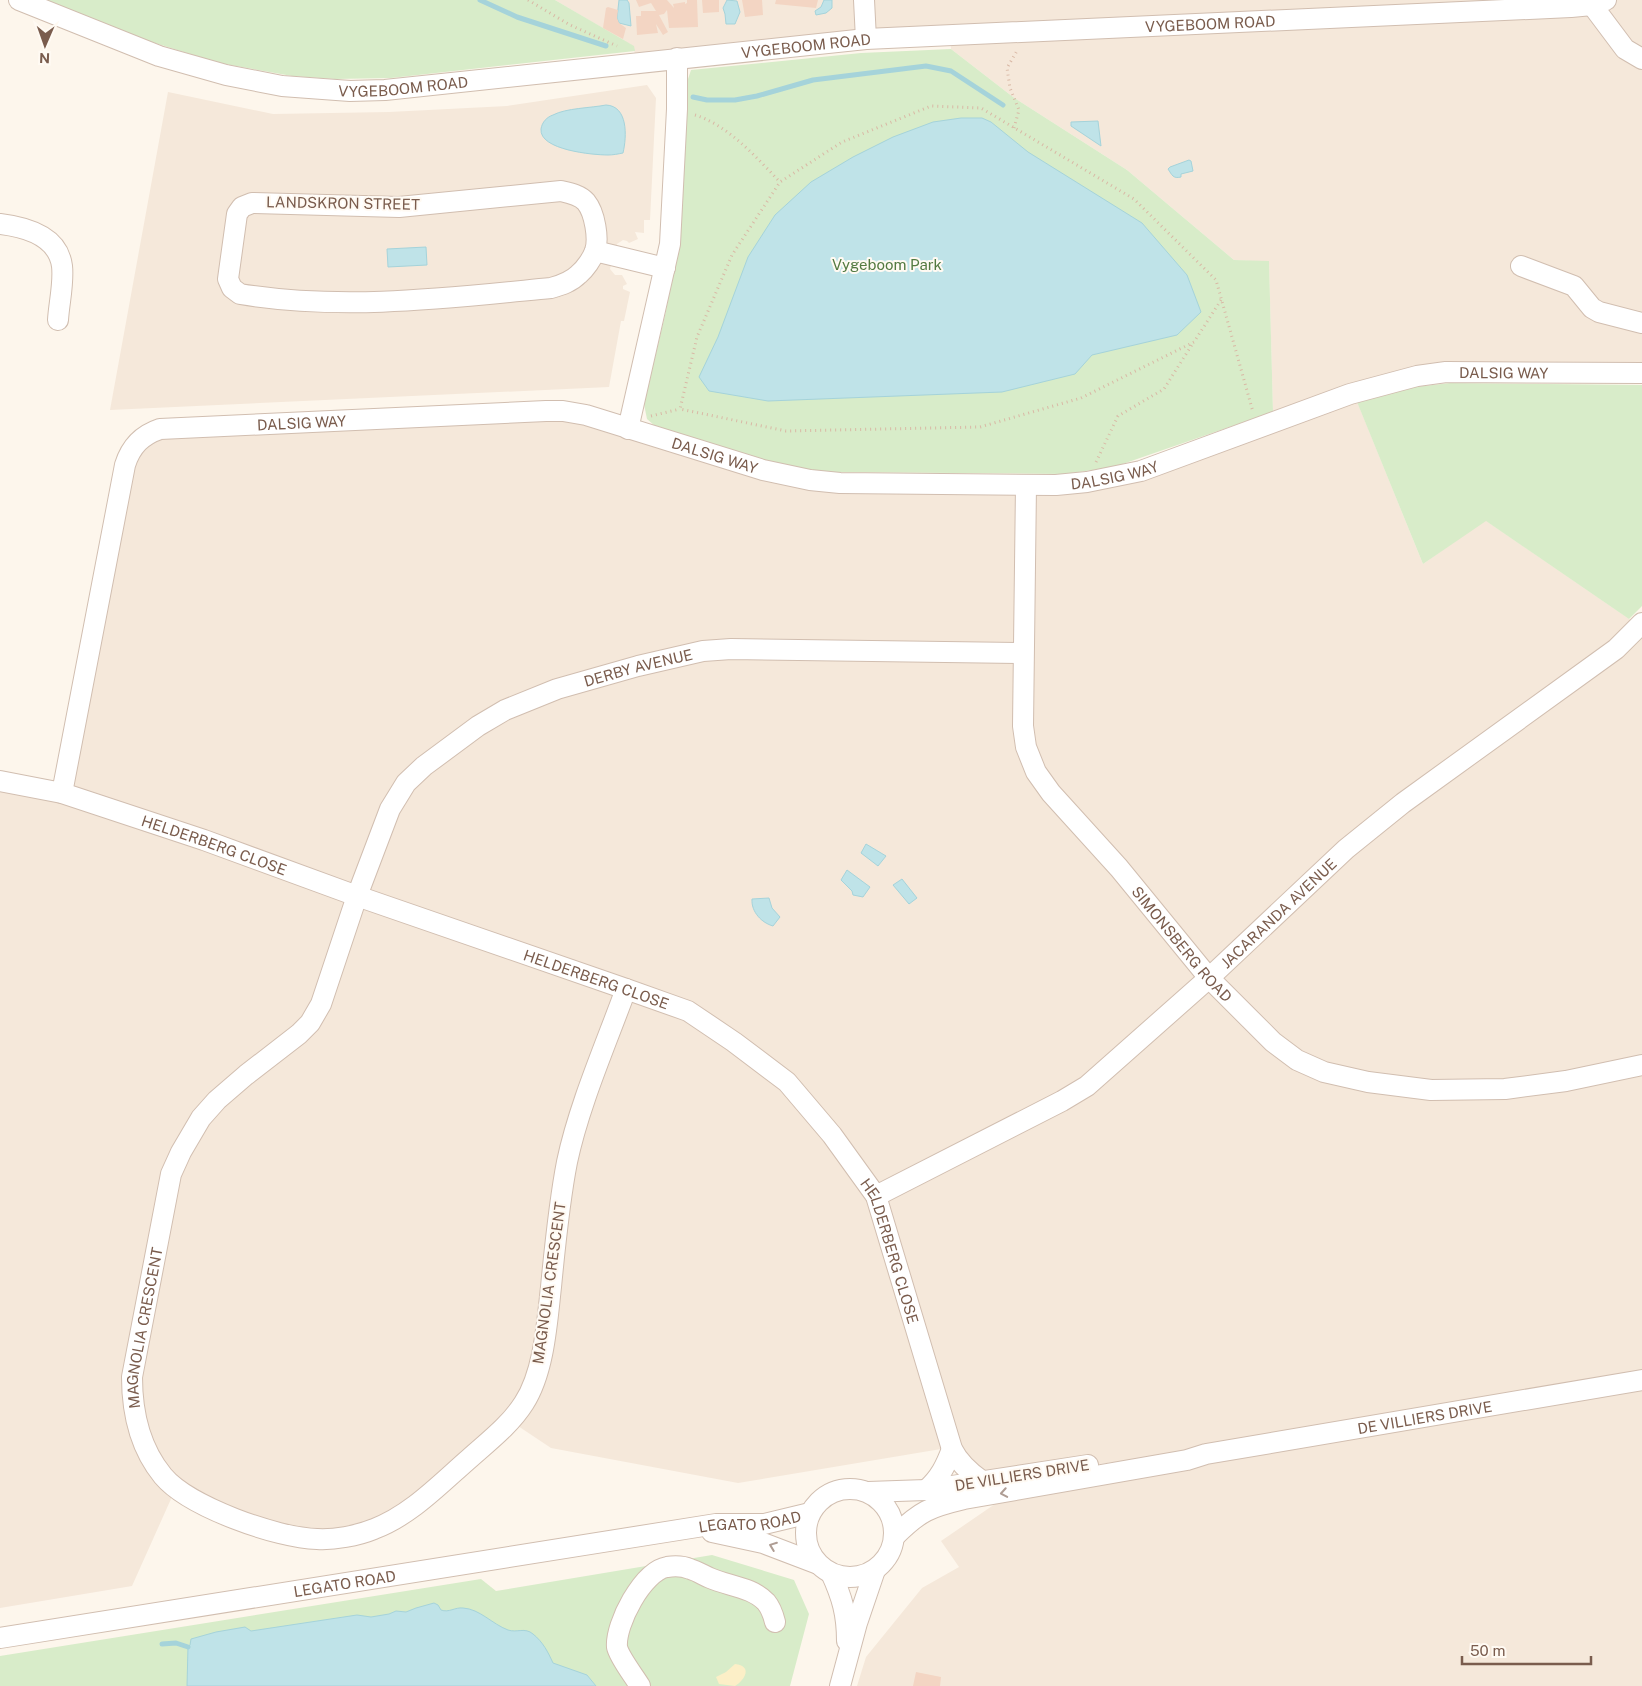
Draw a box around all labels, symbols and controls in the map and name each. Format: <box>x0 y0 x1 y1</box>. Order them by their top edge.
street label: VYGEBOOM ROAD <box>1145 12 1276 35</box>
north arrow <box>20 20 70 70</box>
street label: VYGEBOOM ROAD <box>740 30 872 61</box>
text: N <box>39 50 50 66</box>
street label: VYGEBOOM ROAD <box>338 73 469 100</box>
street label: LANDSKRON STREET <box>266 193 420 213</box>
park label: Vygeboom Park <box>832 256 942 273</box>
street label: DALSIG WAY <box>1459 364 1548 381</box>
street label: DALSIG WAY <box>257 412 347 433</box>
street label: DALSIG WAY <box>670 434 760 476</box>
street label: DALSIG WAY <box>1070 457 1161 492</box>
street label: DERBY AVENUE <box>582 645 694 689</box>
street label: HELDERBERG CLOSE <box>140 811 289 878</box>
street label: JACARANDA AVENUE <box>1217 854 1339 971</box>
street label: SIMONSBERG ROAD <box>1129 883 1236 1005</box>
street label: HELDERBERG CLOSE <box>521 946 671 1012</box>
street label: HELDERBERG CLOSE <box>857 1175 922 1326</box>
street label: MAGNOLIA CRESCENT <box>529 1201 569 1365</box>
street label: MAGNOLIA CRESCENT <box>123 1246 165 1410</box>
street label: DE VILLIERS DRIVE <box>1356 1397 1493 1437</box>
street label: DE VILLIERS DRIVE <box>953 1456 1091 1494</box>
one-way arrow <box>1000 1487 1009 1497</box>
street label: LEGATO ROAD <box>697 1507 803 1535</box>
one-way arrow <box>769 1542 777 1552</box>
street label: LEGATO ROAD <box>292 1567 397 1600</box>
scale bar <box>1462 1634 1591 1666</box>
text: 50 m <box>1470 1642 1505 1659</box>

